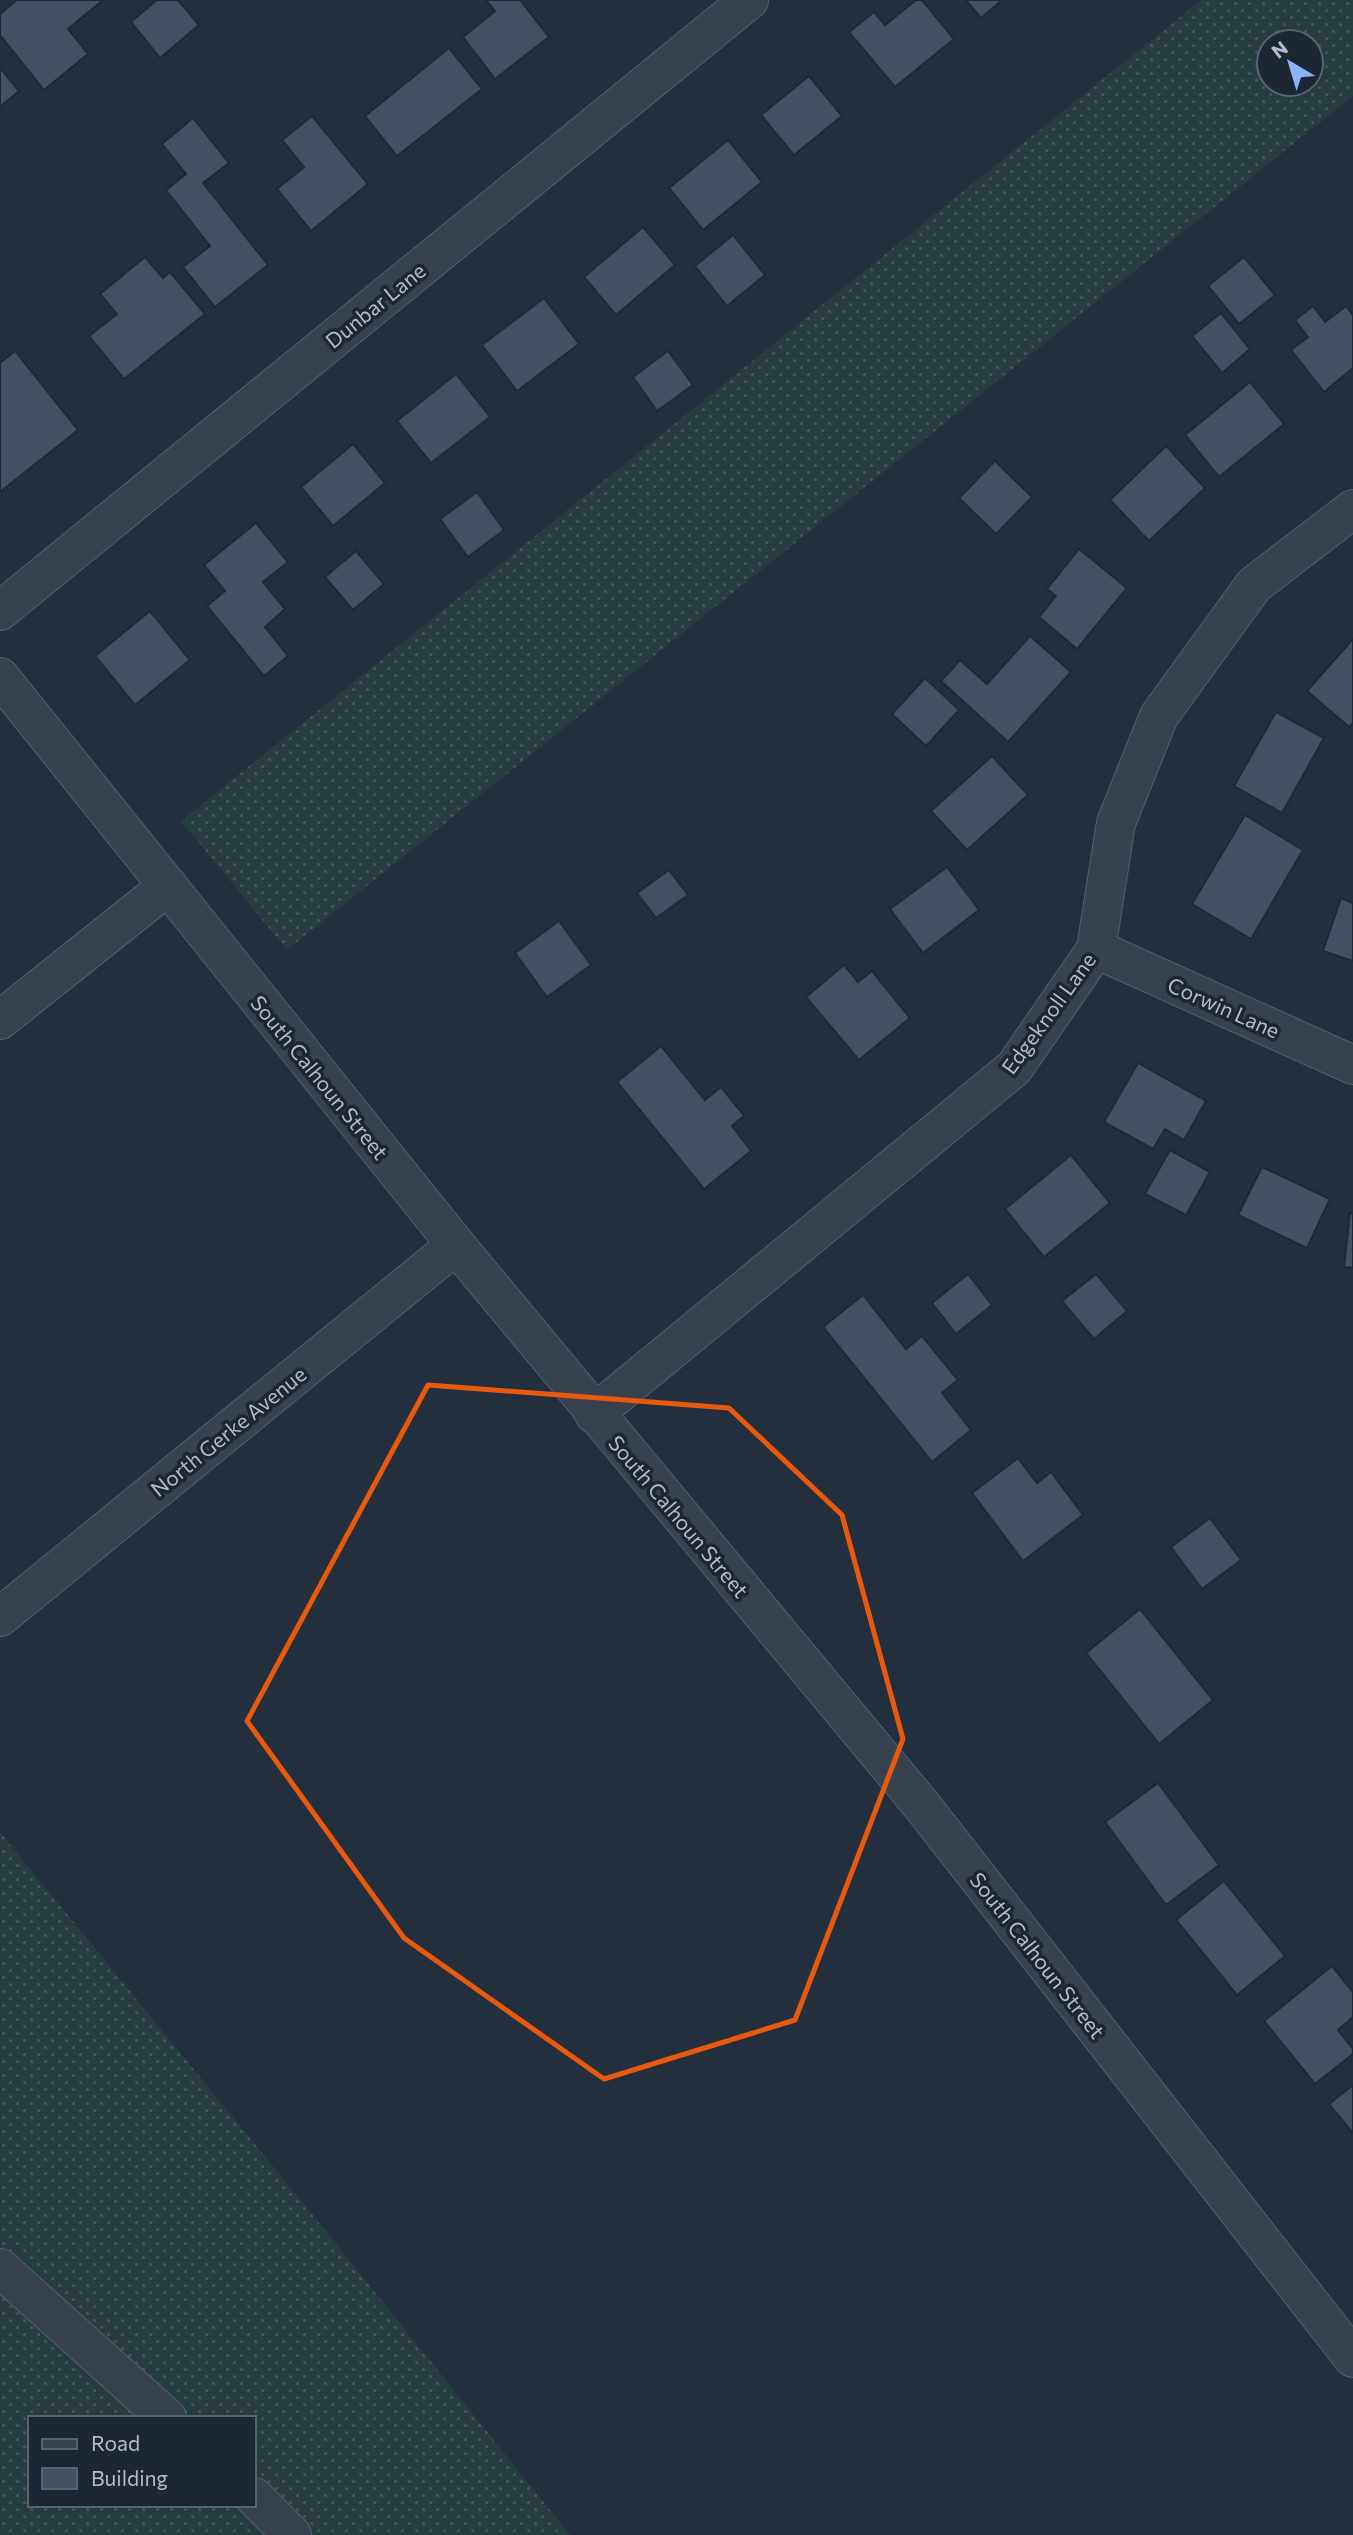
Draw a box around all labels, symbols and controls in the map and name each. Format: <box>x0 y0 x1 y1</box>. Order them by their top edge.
north arrow <box>1255 28 1325 98</box>
text: N <box>1267 36 1292 63</box>
street label: Dunbar Lane <box>320 257 430 353</box>
street label: Edgeknoll Lane <box>996 948 1100 1078</box>
street label: Corwin Lane <box>1164 971 1284 1043</box>
street label: South Calhoun Street <box>246 990 394 1164</box>
street label: North Gerke Avenue <box>145 1361 311 1501</box>
street label: South Calhoun Street <box>604 1430 754 1602</box>
street label: South Calhoun Street <box>965 1867 1111 2043</box>
legend <box>28 2416 256 2507</box>
text: Road <box>91 2430 140 2455</box>
text: Building <box>91 2465 168 2490</box>

